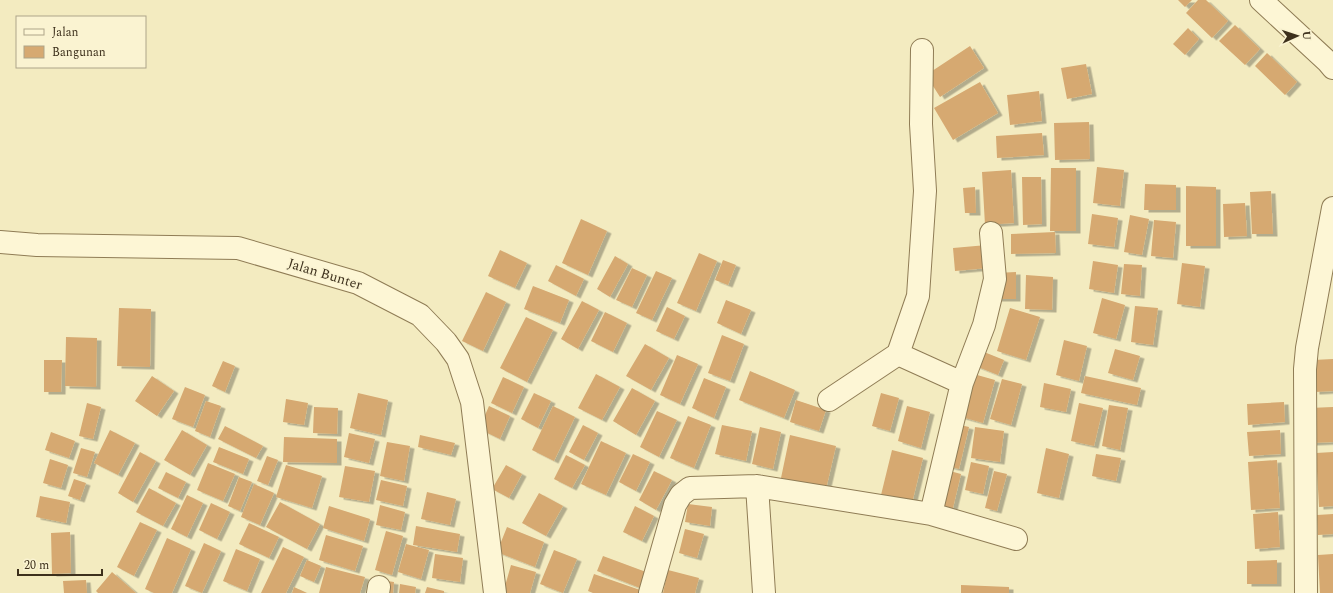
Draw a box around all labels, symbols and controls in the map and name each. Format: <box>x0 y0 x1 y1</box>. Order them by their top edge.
legend <box>16 16 146 68</box>
north arrow <box>1277 16 1317 56</box>
text: Jalan <box>52 23 79 42</box>
text: U <box>1298 30 1315 41</box>
text: Bangunan <box>52 43 106 62</box>
street label: Jalan Bunter <box>285 253 365 295</box>
scale bar <box>18 551 102 577</box>
text: 20 m <box>24 556 49 575</box>

